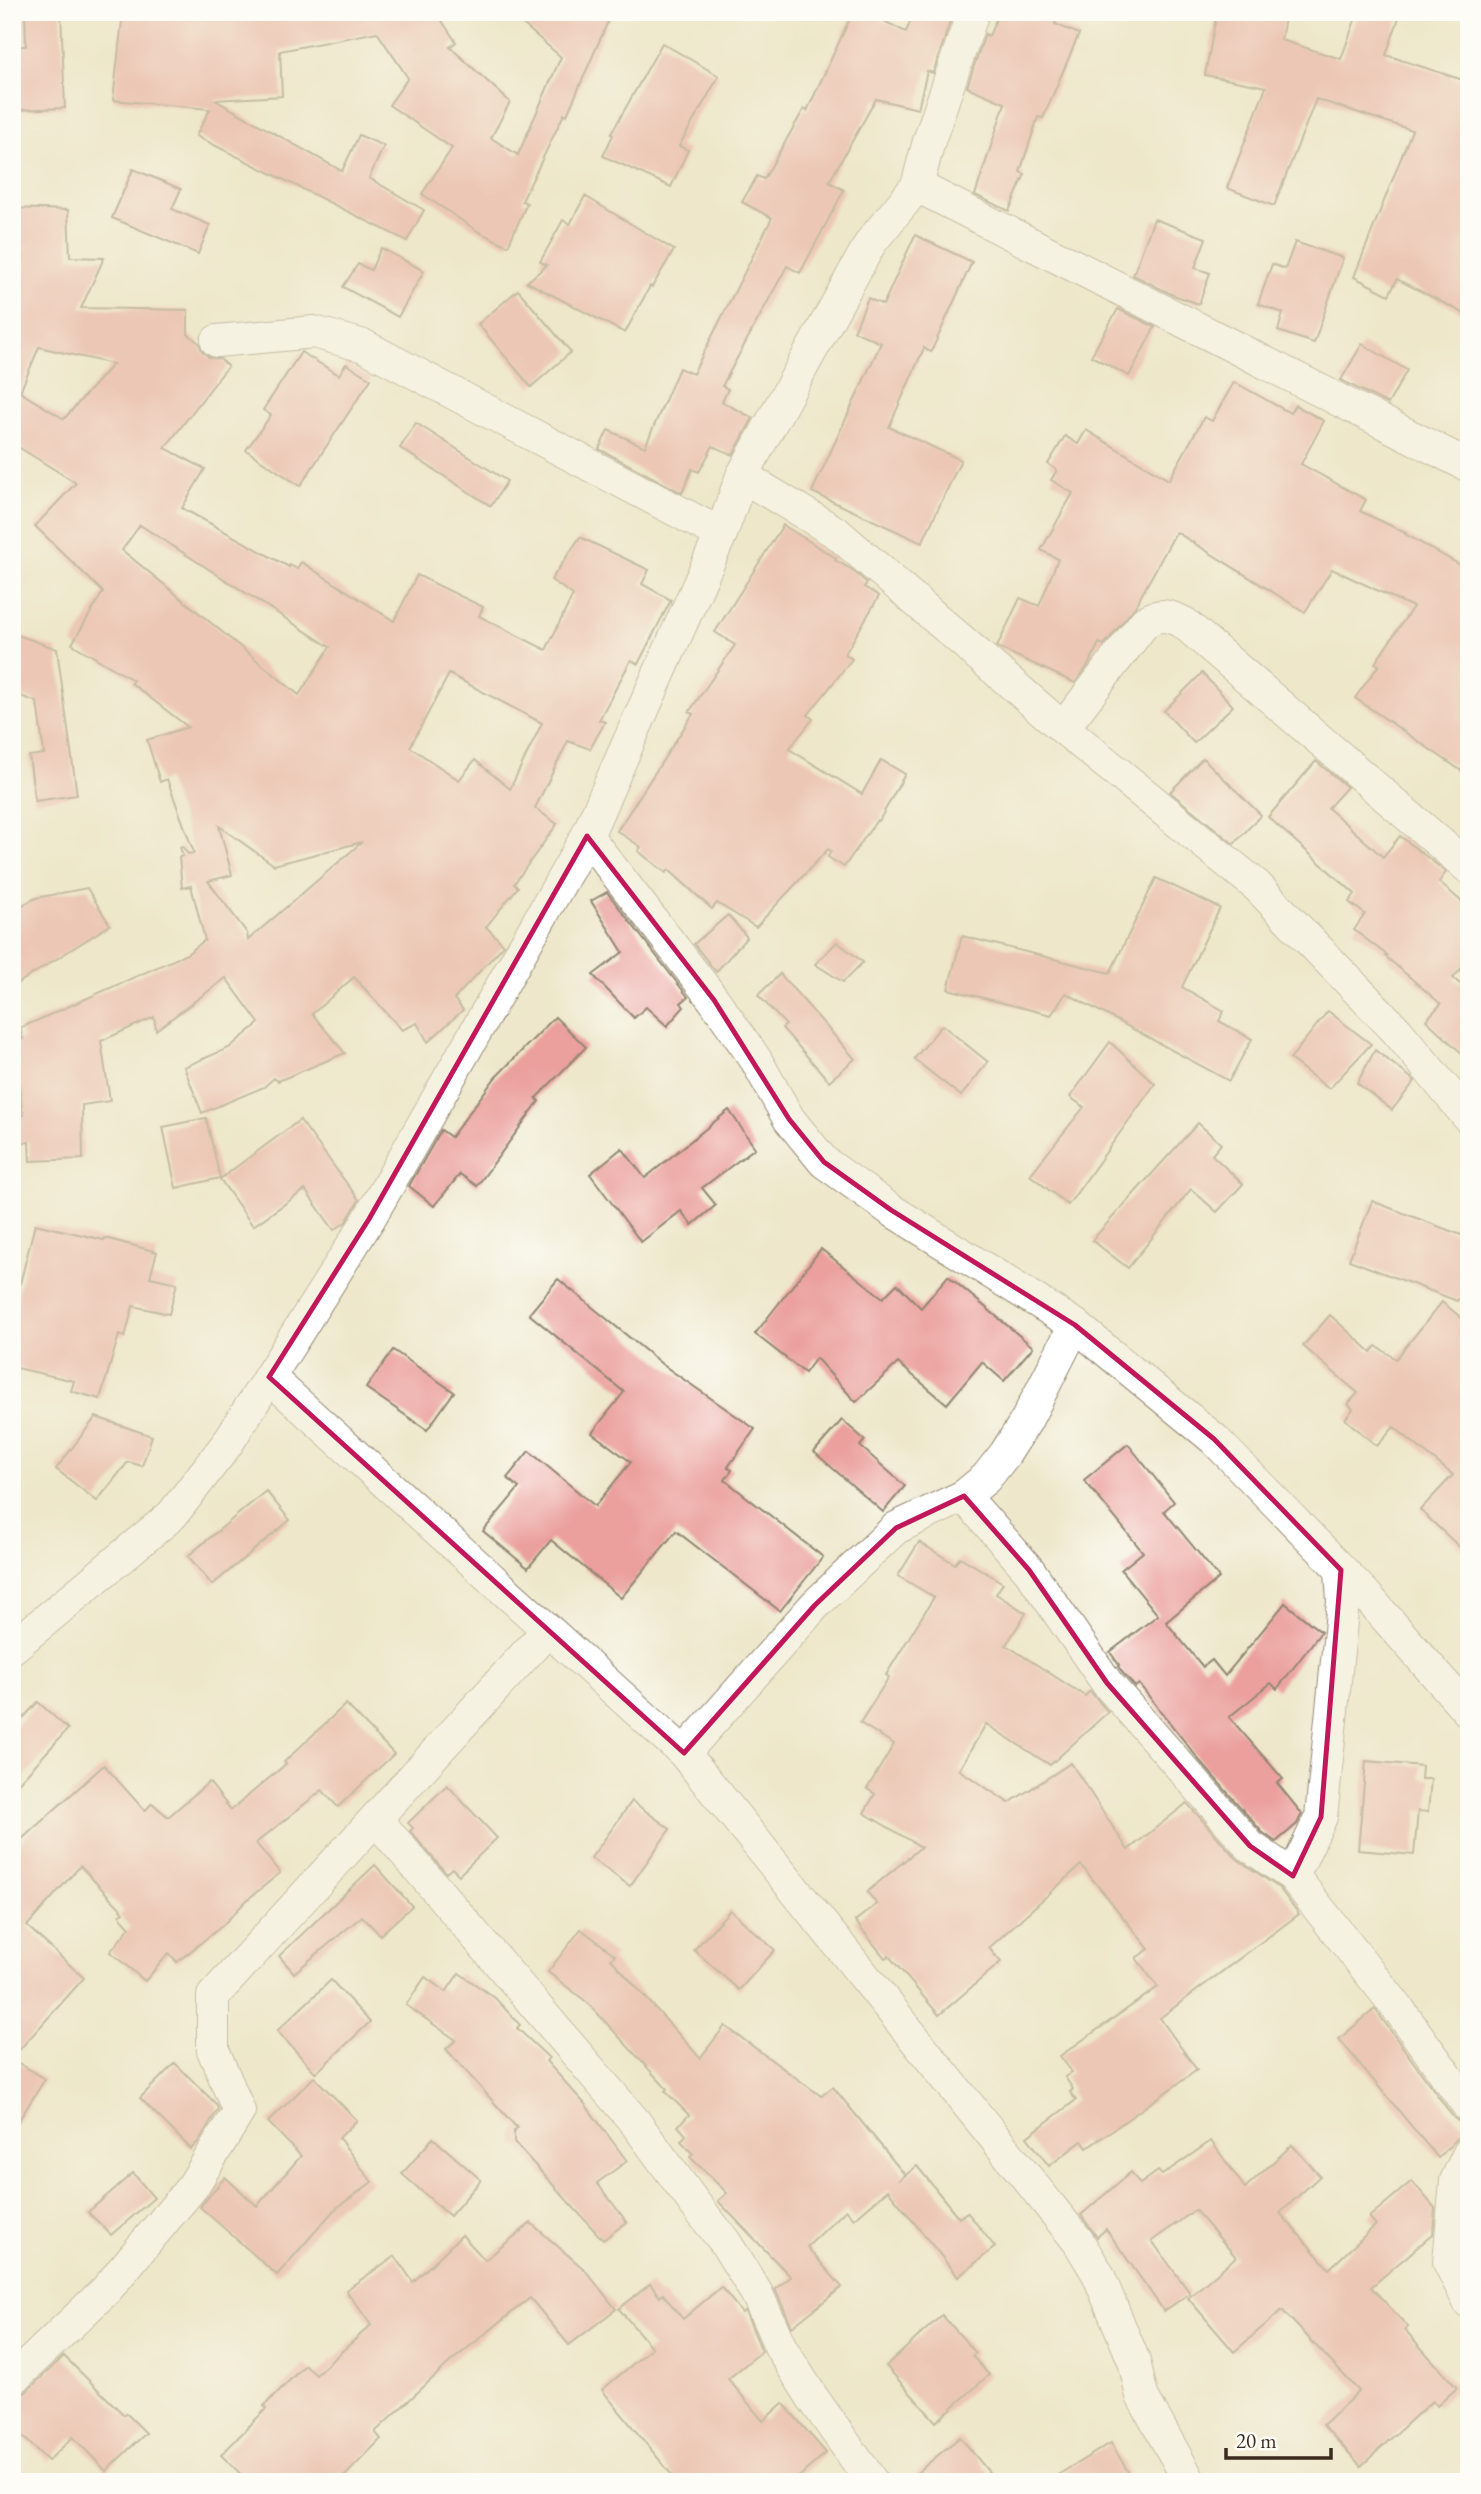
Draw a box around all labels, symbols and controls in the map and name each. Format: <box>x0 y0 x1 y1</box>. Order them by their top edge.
scale bar <box>1226 2417 1330 2461</box>
text: 20 m <box>1236 2427 1277 2454</box>

